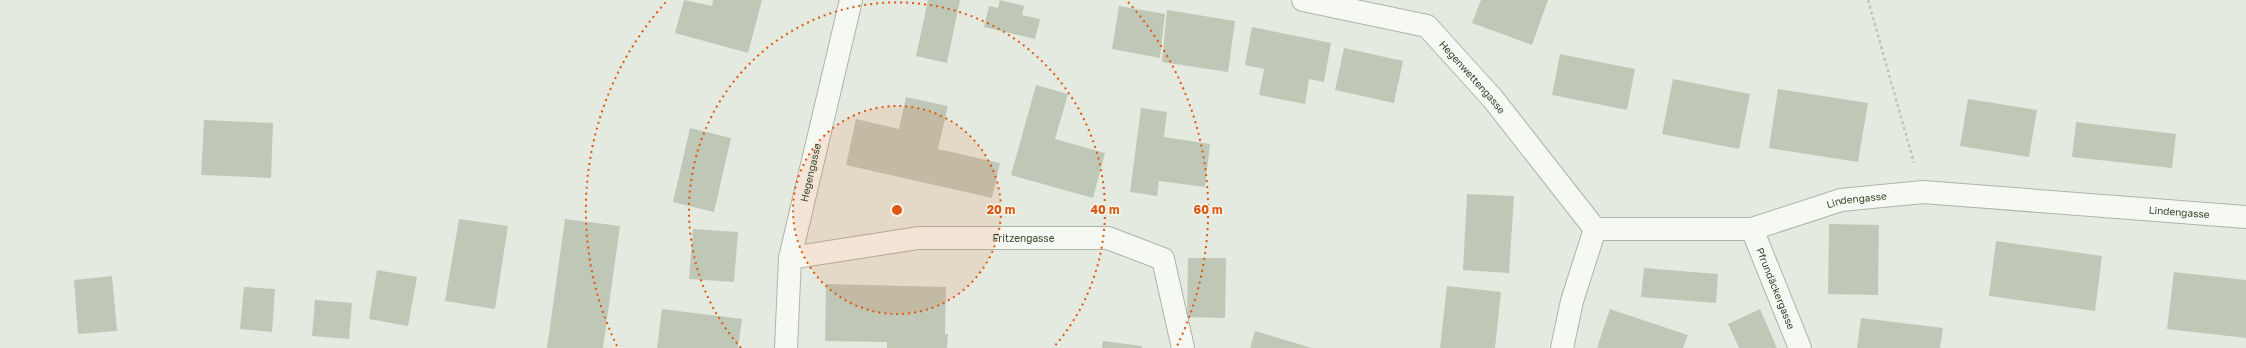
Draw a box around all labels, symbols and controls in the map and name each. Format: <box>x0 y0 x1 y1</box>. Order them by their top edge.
street label: Hegenwettengasse <box>1437 38 1508 116</box>
street label: Hegengasse <box>798 142 823 203</box>
street label: Lindengasse <box>1825 190 1887 210</box>
text: 20 m <box>987 202 1015 217</box>
text: 40 m <box>1091 202 1119 217</box>
text: 60 m <box>1194 202 1222 217</box>
centre of rings <box>890 203 904 217</box>
street label: Lindengasse <box>2148 203 2210 220</box>
street label: Fritzengasse <box>992 232 1055 244</box>
street label: Pfrundäckergasse <box>1754 246 1798 331</box>

